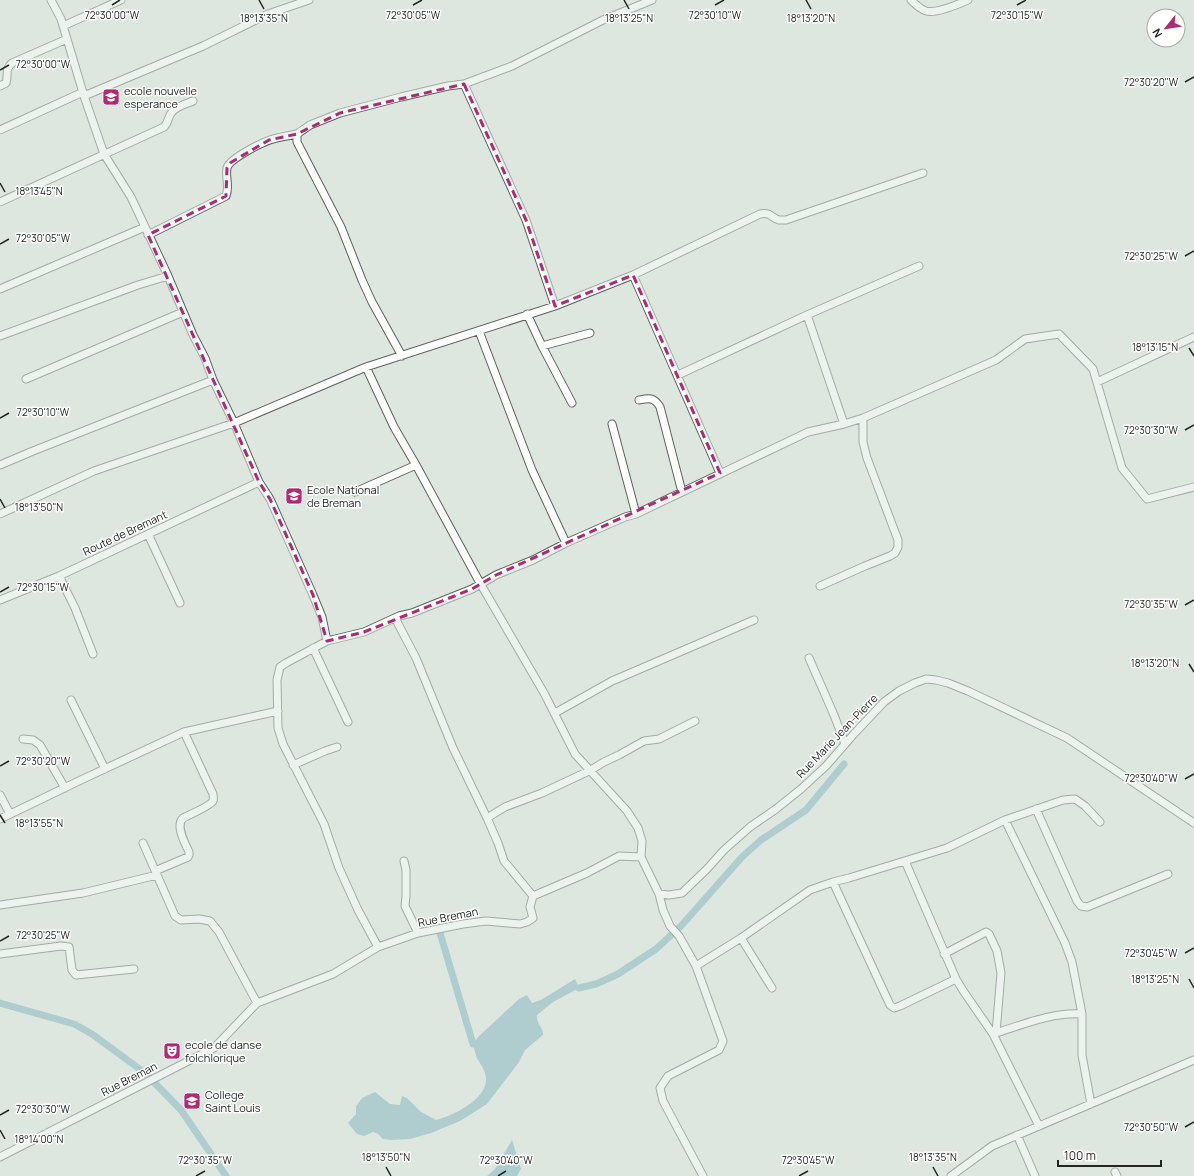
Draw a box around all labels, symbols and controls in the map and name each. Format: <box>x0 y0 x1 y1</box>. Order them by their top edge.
text: 72°30'00"W <box>85 8 140 22</box>
text: 72°30'05"W <box>386 8 441 22</box>
text: 72°30'10"W <box>689 8 742 22</box>
text: 72°30'15"W <box>991 8 1044 22</box>
north arrow <box>1146 8 1186 48</box>
text: 18°13'35"N <box>240 11 288 25</box>
text: 18°13'25"N <box>605 11 653 25</box>
text: 18°13'20"N <box>787 11 835 25</box>
text: N <box>1148 26 1165 40</box>
text: 72°30'00"W <box>16 57 71 71</box>
text: 72°30'20"W <box>1124 75 1179 89</box>
place label: ecole nouvelle esperance <box>124 83 198 111</box>
school or university icon: ecole nouvelle esperance <box>101 87 121 107</box>
text: 18°13'45"N <box>15 184 63 198</box>
text: 72°30'05"W <box>16 231 71 245</box>
text: 72°30'25"W <box>1124 249 1179 263</box>
text: 18°13'15"N <box>1132 340 1178 354</box>
text: 72°30'10"W <box>17 405 70 419</box>
text: 72°30'30"W <box>1124 423 1179 437</box>
place label: Ecole National de Breman <box>307 482 379 510</box>
school or university icon: Ecole National de Breman <box>284 486 304 506</box>
text: 18°13'50"N <box>15 500 63 514</box>
street label: Route de Bremant <box>80 506 169 559</box>
text: 72°30'15"W <box>17 580 70 594</box>
text: 72°30'35"W <box>1124 597 1178 611</box>
text: 18°13'20"N <box>1131 656 1179 670</box>
street label: Rue Marie Jean-Pierre <box>793 690 881 781</box>
text: 72°30'20"W <box>16 754 71 768</box>
text: 72°30'40"W <box>1124 771 1178 785</box>
text: 18°13'55"N <box>15 816 63 830</box>
street label: Rue Breman <box>417 903 479 930</box>
text: 72°30'25"W <box>16 928 71 942</box>
text: 72°30'45"W <box>1125 946 1178 960</box>
text: 18°13'25"N <box>1131 972 1179 986</box>
place label: ecole de danse folchlorique <box>185 1037 262 1065</box>
theatre icon: ecole de danse folchlorique <box>162 1041 182 1061</box>
street label: Rue Breman <box>98 1058 159 1099</box>
place label: College Saint Louis <box>205 1087 261 1115</box>
school or university icon: College Saint Louis <box>182 1091 202 1111</box>
text: 72°30'30"W <box>16 1102 71 1116</box>
text: 72°30'50"W <box>1124 1120 1179 1134</box>
text: 18°14'00"N <box>15 1132 64 1146</box>
scale bar <box>1058 1142 1161 1168</box>
text: 100 m <box>1064 1147 1096 1164</box>
text: 18°13'50"N <box>362 1150 410 1164</box>
text: 18°13'35"N <box>909 1150 957 1164</box>
text: 72°30'35"W <box>178 1153 232 1167</box>
text: 72°30'40"W <box>479 1153 533 1167</box>
text: 72°30'45"W <box>782 1153 835 1167</box>

